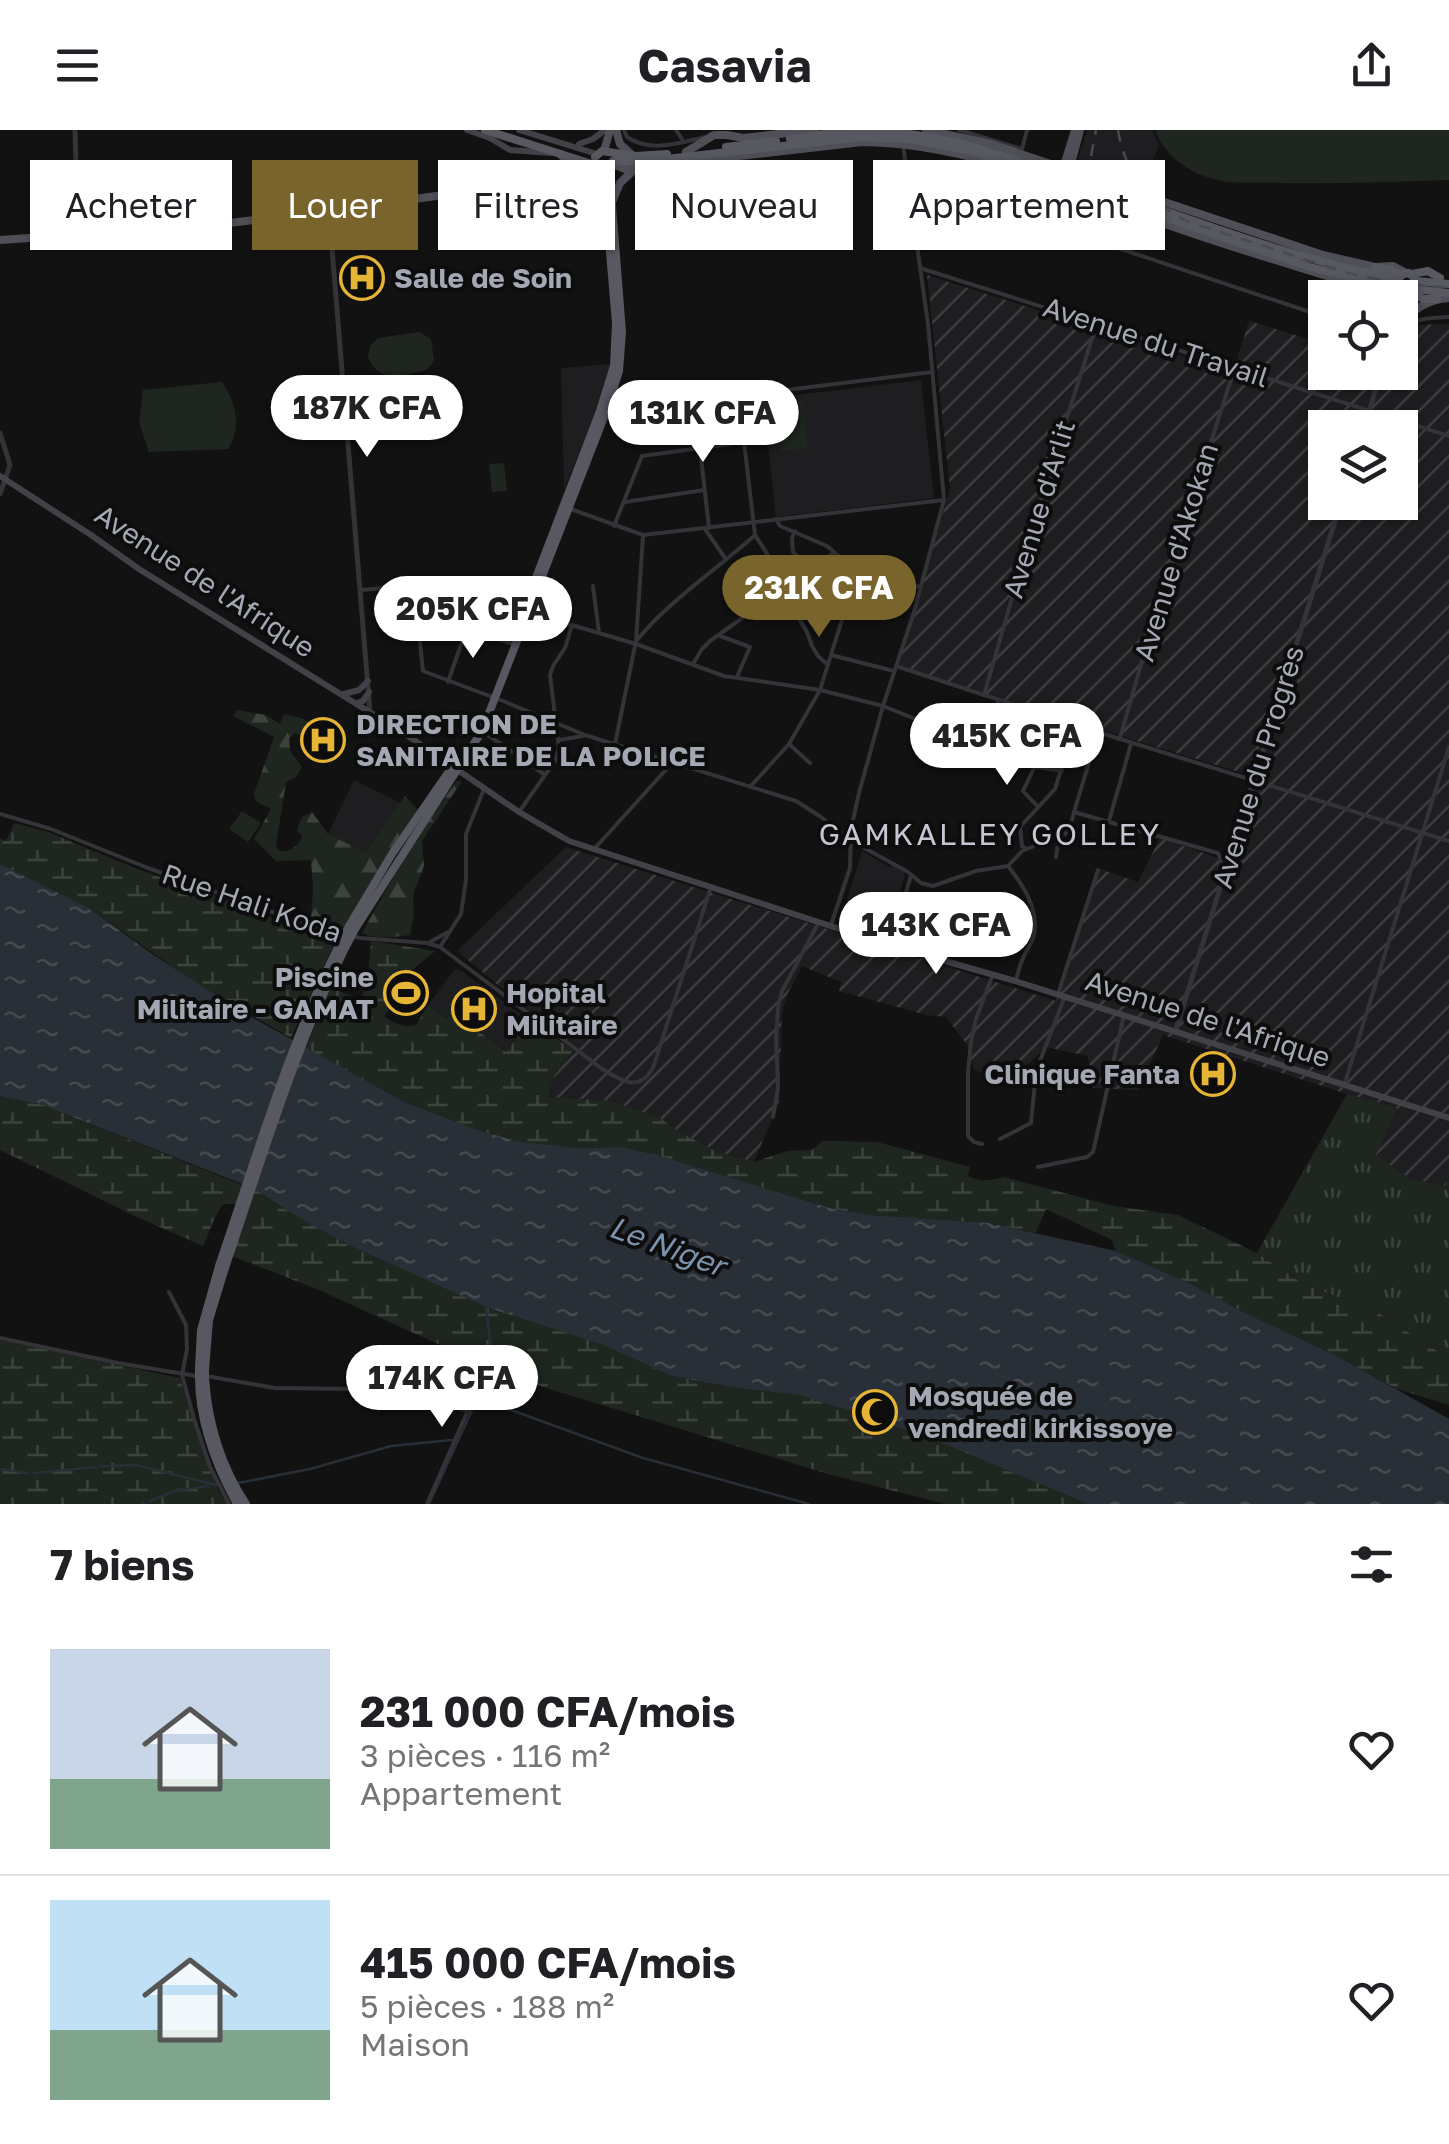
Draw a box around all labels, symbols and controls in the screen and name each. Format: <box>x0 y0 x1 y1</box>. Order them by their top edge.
icon: menu <box>50 38 105 93</box>
text: Casavia <box>637 38 812 92</box>
icon: share <box>1344 38 1399 93</box>
chip: Acheter <box>30 160 232 250</box>
chip: Louer <box>252 160 418 250</box>
chip: Filtres <box>438 160 615 250</box>
chip: Nouveau <box>635 160 853 250</box>
chip: Appartement <box>873 160 1165 250</box>
hospital icon: Salle de Soin <box>339 255 385 301</box>
place label: Salle de Soin <box>394 261 572 294</box>
map controls <box>1308 280 1418 520</box>
button: locate <box>1308 280 1418 390</box>
street label: Avenue du Travail <box>1039 290 1273 394</box>
pin: 187K CFA <box>264 375 470 460</box>
pin: 131K CFA <box>600 380 806 465</box>
text: 187K CFA <box>293 388 441 426</box>
text: 131K CFA <box>630 393 776 431</box>
button: layers <box>1308 410 1418 520</box>
street label: Avenue d'Arlit <box>996 416 1081 602</box>
street label: Avenue d'Akokan <box>1127 439 1224 665</box>
street label: Avenue de l'Afrique <box>89 497 321 664</box>
pin: 231K CFA <box>716 555 922 640</box>
text: 231K CFA <box>744 568 894 606</box>
pin: 205K CFA <box>370 576 576 661</box>
text: 205K CFA <box>396 589 550 627</box>
street label: Avenue du Progrès <box>1205 642 1310 892</box>
pin: 415K CFA <box>904 703 1110 788</box>
place label: DIRECTION DE SANITAIRE DE LA POLICE <box>356 707 706 772</box>
text: 415K CFA <box>932 716 1082 754</box>
hospital icon: DIRECTION DE SANITAIRE DE LA POLICE <box>300 717 346 763</box>
district label: GAMKALLEY GOLLEY <box>819 816 1161 852</box>
street label: Rue Hali Koda <box>158 856 346 949</box>
pin: 143K CFA <box>833 892 1039 977</box>
text: 143K CFA <box>861 905 1011 943</box>
place label: Piscine Militaire - GAMAT <box>137 960 374 1025</box>
street label: Avenue de l'Afrique <box>1082 963 1335 1074</box>
sports icon: Piscine Militaire - GAMAT <box>383 970 429 1016</box>
place label: Hopital Militaire <box>506 976 618 1041</box>
hospital icon: Hopital Militaire <box>451 986 497 1032</box>
hospital icon: Clinique Fanta <box>1190 1051 1236 1097</box>
place label: Clinique Fanta <box>984 1057 1180 1090</box>
water label: Le Niger <box>605 1209 734 1285</box>
pin: 174K CFA <box>339 1345 545 1430</box>
text: 174K CFA <box>368 1358 516 1396</box>
place label: Mosquée de vendredi kirkissoye <box>908 1379 1173 1444</box>
mosque icon: Mosquée de vendredi kirkissoye <box>852 1389 898 1435</box>
icon: filters <box>1344 1537 1399 1592</box>
text: 7 biens <box>50 1539 194 1589</box>
text: 231 000 CFA/mois <box>360 1686 735 1736</box>
icon: home <box>130 1689 250 1809</box>
icon: heart <box>1344 1722 1399 1777</box>
text: 3 pièces · 116 m² <box>360 1736 610 1774</box>
text: Appartement <box>360 1774 562 1812</box>
text: 415 000 CFA/mois <box>360 1937 736 1987</box>
icon: home <box>130 1940 250 2060</box>
icon: heart <box>1344 1973 1399 2028</box>
text: 5 pièces · 188 m² <box>360 1987 614 2025</box>
text: Maison <box>360 2025 470 2063</box>

